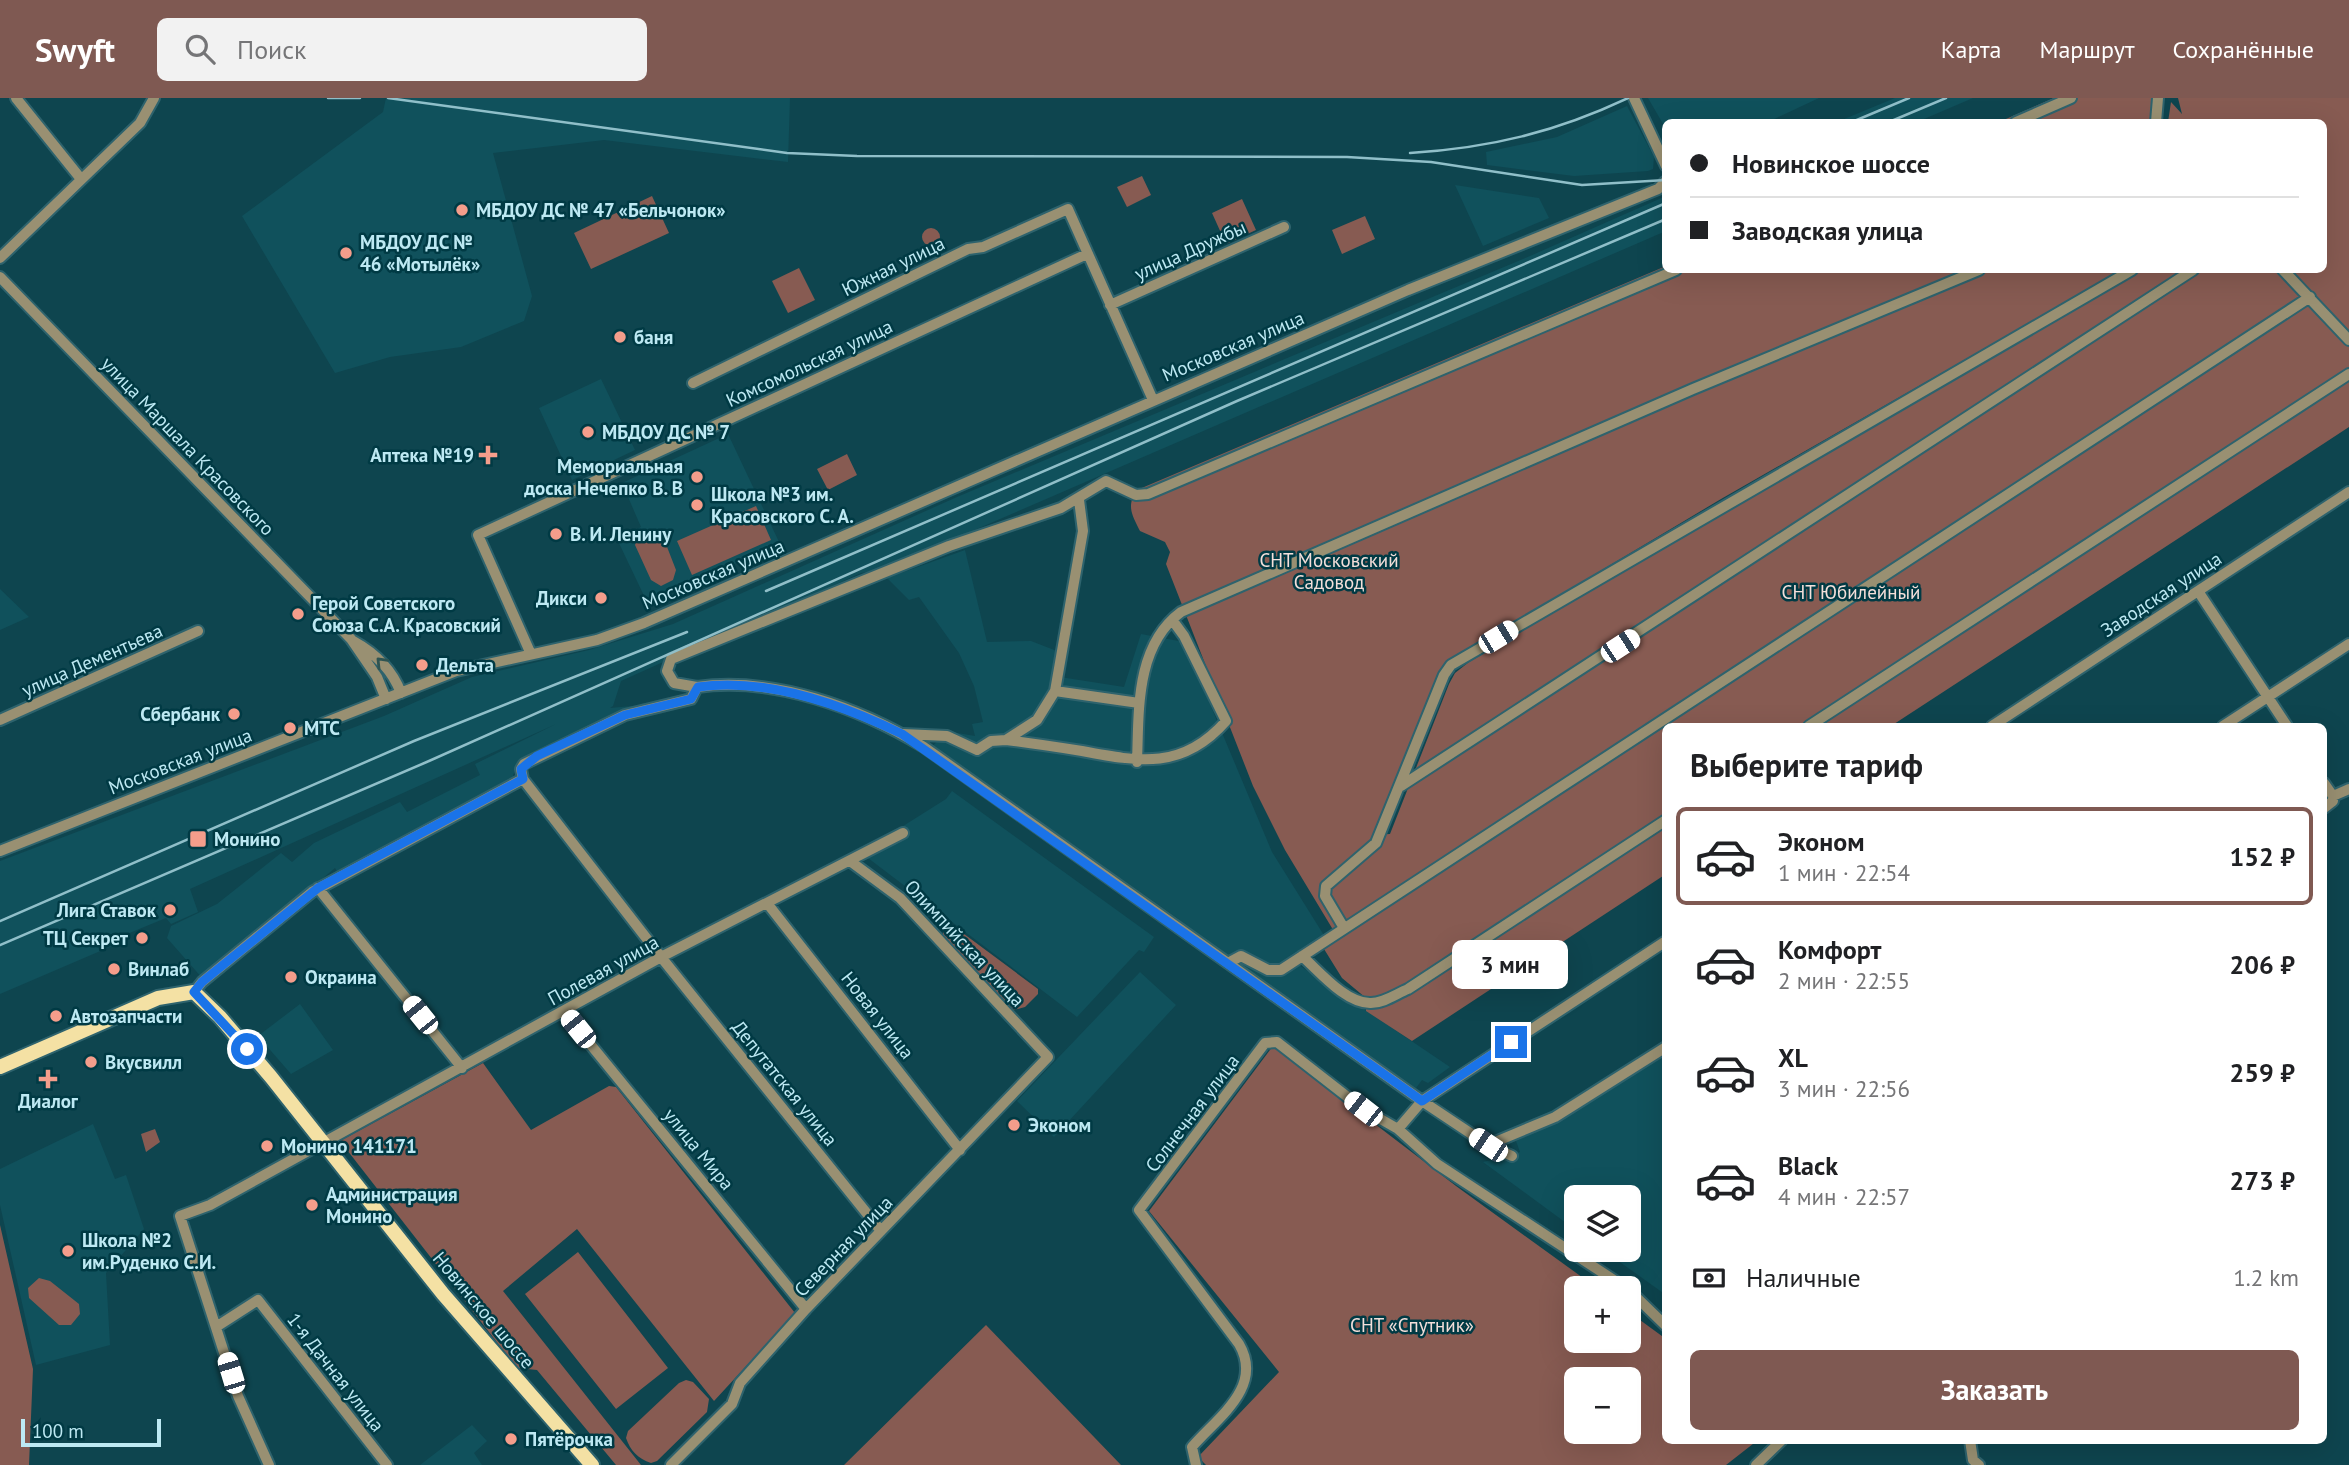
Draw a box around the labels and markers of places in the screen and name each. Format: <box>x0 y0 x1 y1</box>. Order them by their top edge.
place label: МБДОУ ДС № 47 «Бельчонок» <box>476 198 726 222</box>
marker: МБДОУ ДС № 47 «Бельчонок» <box>454 202 470 218</box>
place label: МБДОУ ДC № 46 «Мотылёк» <box>360 230 480 276</box>
marker: МБДОУ ДC № 46 «Мотылёк» <box>338 245 354 261</box>
place label: баня <box>634 325 673 349</box>
marker: баня <box>612 329 628 345</box>
place label: МБДОУ ДС № 7 <box>602 420 730 444</box>
marker: МБДОУ ДС № 7 <box>580 424 596 440</box>
place label: Аптека №19 <box>370 443 474 467</box>
marker: Аптека №19 <box>480 447 496 463</box>
place label: Мемориальная доска Нечепко В. В <box>523 454 683 500</box>
marker: Мемориальная доска Нечепко В. В <box>689 469 705 485</box>
place label: Школа №3 им. Красовского С. А. <box>711 482 854 528</box>
marker: Школа №3 им. Красовского С. А. <box>689 497 705 513</box>
place label: В. И. Ленину <box>570 522 672 546</box>
marker: В. И. Ленину <box>548 526 564 542</box>
place label: Дикси <box>536 586 587 610</box>
marker: Дикси <box>593 590 609 606</box>
place label: Герой Советского Союза С.А. Красовский <box>312 591 501 637</box>
marker: Герой Советского Союза С.А. Красовский <box>290 606 306 622</box>
place label: Дельта <box>436 653 494 677</box>
marker: Дельта <box>414 657 430 673</box>
place label: Сбербанк <box>140 702 221 726</box>
marker: Сбербанк <box>226 706 242 722</box>
place label: МТС <box>304 716 340 740</box>
marker: МТС <box>282 720 298 736</box>
place label: Монино <box>214 827 280 851</box>
marker: Монино <box>188 829 208 849</box>
place label: Лига Ставок <box>56 898 157 922</box>
marker: Лига Ставок <box>162 902 178 918</box>
place label: ТЦ Секрет <box>43 926 128 950</box>
marker: ТЦ Секрет <box>134 930 150 946</box>
place label: Винлаб <box>128 957 189 981</box>
marker: Винлаб <box>106 961 122 977</box>
place label: Окраина <box>305 965 377 989</box>
marker: Окраина <box>283 969 299 985</box>
place label: Автозапчасти <box>70 1004 182 1028</box>
marker: Автозапчасти <box>48 1008 64 1024</box>
place label: Вкусвилл <box>105 1050 182 1074</box>
marker: Вкусвилл <box>83 1054 99 1070</box>
marker: Диалог <box>40 1071 56 1087</box>
place label: Диалог <box>18 1089 79 1113</box>
place label: Эконом <box>1028 1113 1091 1137</box>
marker: Эконом <box>1006 1117 1022 1133</box>
place label: Монино 141171 <box>281 1134 417 1158</box>
marker: Монино 141171 <box>259 1138 275 1154</box>
place label: Администрация Монино <box>326 1182 458 1228</box>
marker: Администрация Монино <box>304 1197 320 1213</box>
place label: Школа №2 им.Руденко С.И. <box>82 1228 216 1274</box>
marker: Школа №2 им.Руденко С.И. <box>60 1243 76 1259</box>
place label: Пятёрочка <box>525 1427 613 1451</box>
marker: Пятёрочка <box>503 1431 519 1447</box>

